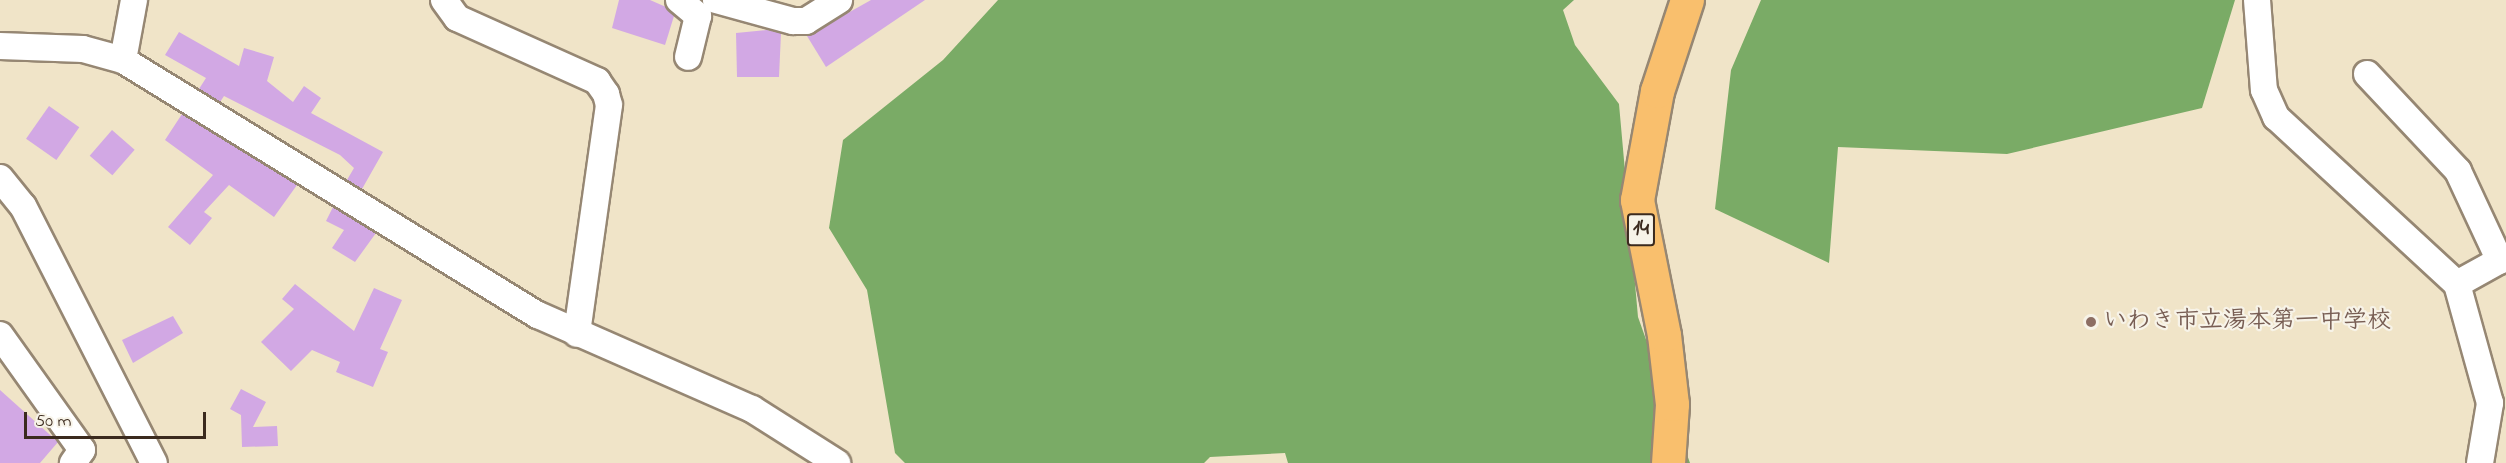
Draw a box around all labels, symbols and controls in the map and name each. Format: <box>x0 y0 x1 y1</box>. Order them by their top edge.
road number: 14 <box>1626 211 1656 249</box>
place label: いわき市立湯本第一中学校 <box>2103 308 2391 336</box>
marker: いわき市立湯本第一中学校 <box>2084 315 2098 329</box>
scale bar <box>27 400 208 438</box>
text: 50 m <box>35 409 72 435</box>

